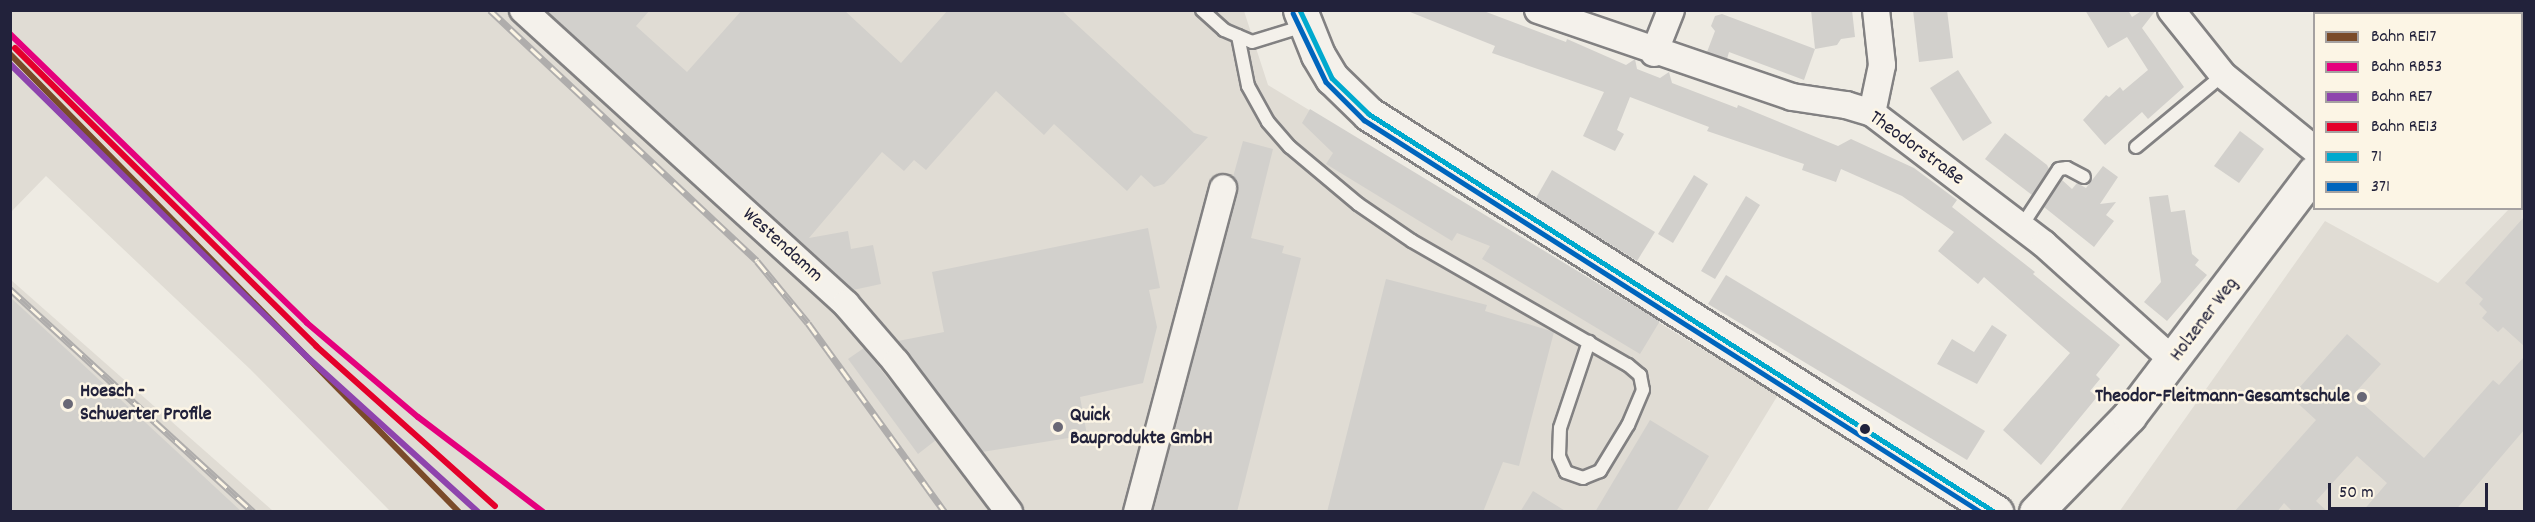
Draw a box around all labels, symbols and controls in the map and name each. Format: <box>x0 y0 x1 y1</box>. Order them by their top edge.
legend <box>2313 12 2523 210</box>
text: Bahn RE17 <box>2371 25 2436 50</box>
text: Bahn RB53 <box>2371 55 2442 80</box>
text: Bahn RE7 <box>2371 85 2433 110</box>
street label: Theodorstraße <box>1864 107 1968 191</box>
text: Bahn RE13 <box>2371 115 2438 140</box>
text: 71 <box>2371 145 2382 170</box>
text: 371 <box>2371 175 2390 200</box>
street label: Westendamm <box>737 204 827 288</box>
street label: Holzener Weg <box>2166 273 2244 367</box>
place label: Hoesch - Schwerter Profile <box>80 380 211 427</box>
place label: Theodor-Fleitmann-Gesamtschule <box>2095 385 2350 409</box>
marker: Theodor-Fleitmann-Gesamtschule <box>2355 390 2369 404</box>
marker: Hoesch - Schwerter Profile <box>61 397 75 411</box>
place label: Quick Bauprodukte GmbH <box>1070 404 1213 451</box>
marker: Quick Bauprodukte GmbH <box>1051 420 1065 434</box>
unlabelled marker <box>1859 423 1871 435</box>
scale bar <box>2331 471 2492 509</box>
text: 50 m <box>2339 481 2374 506</box>

